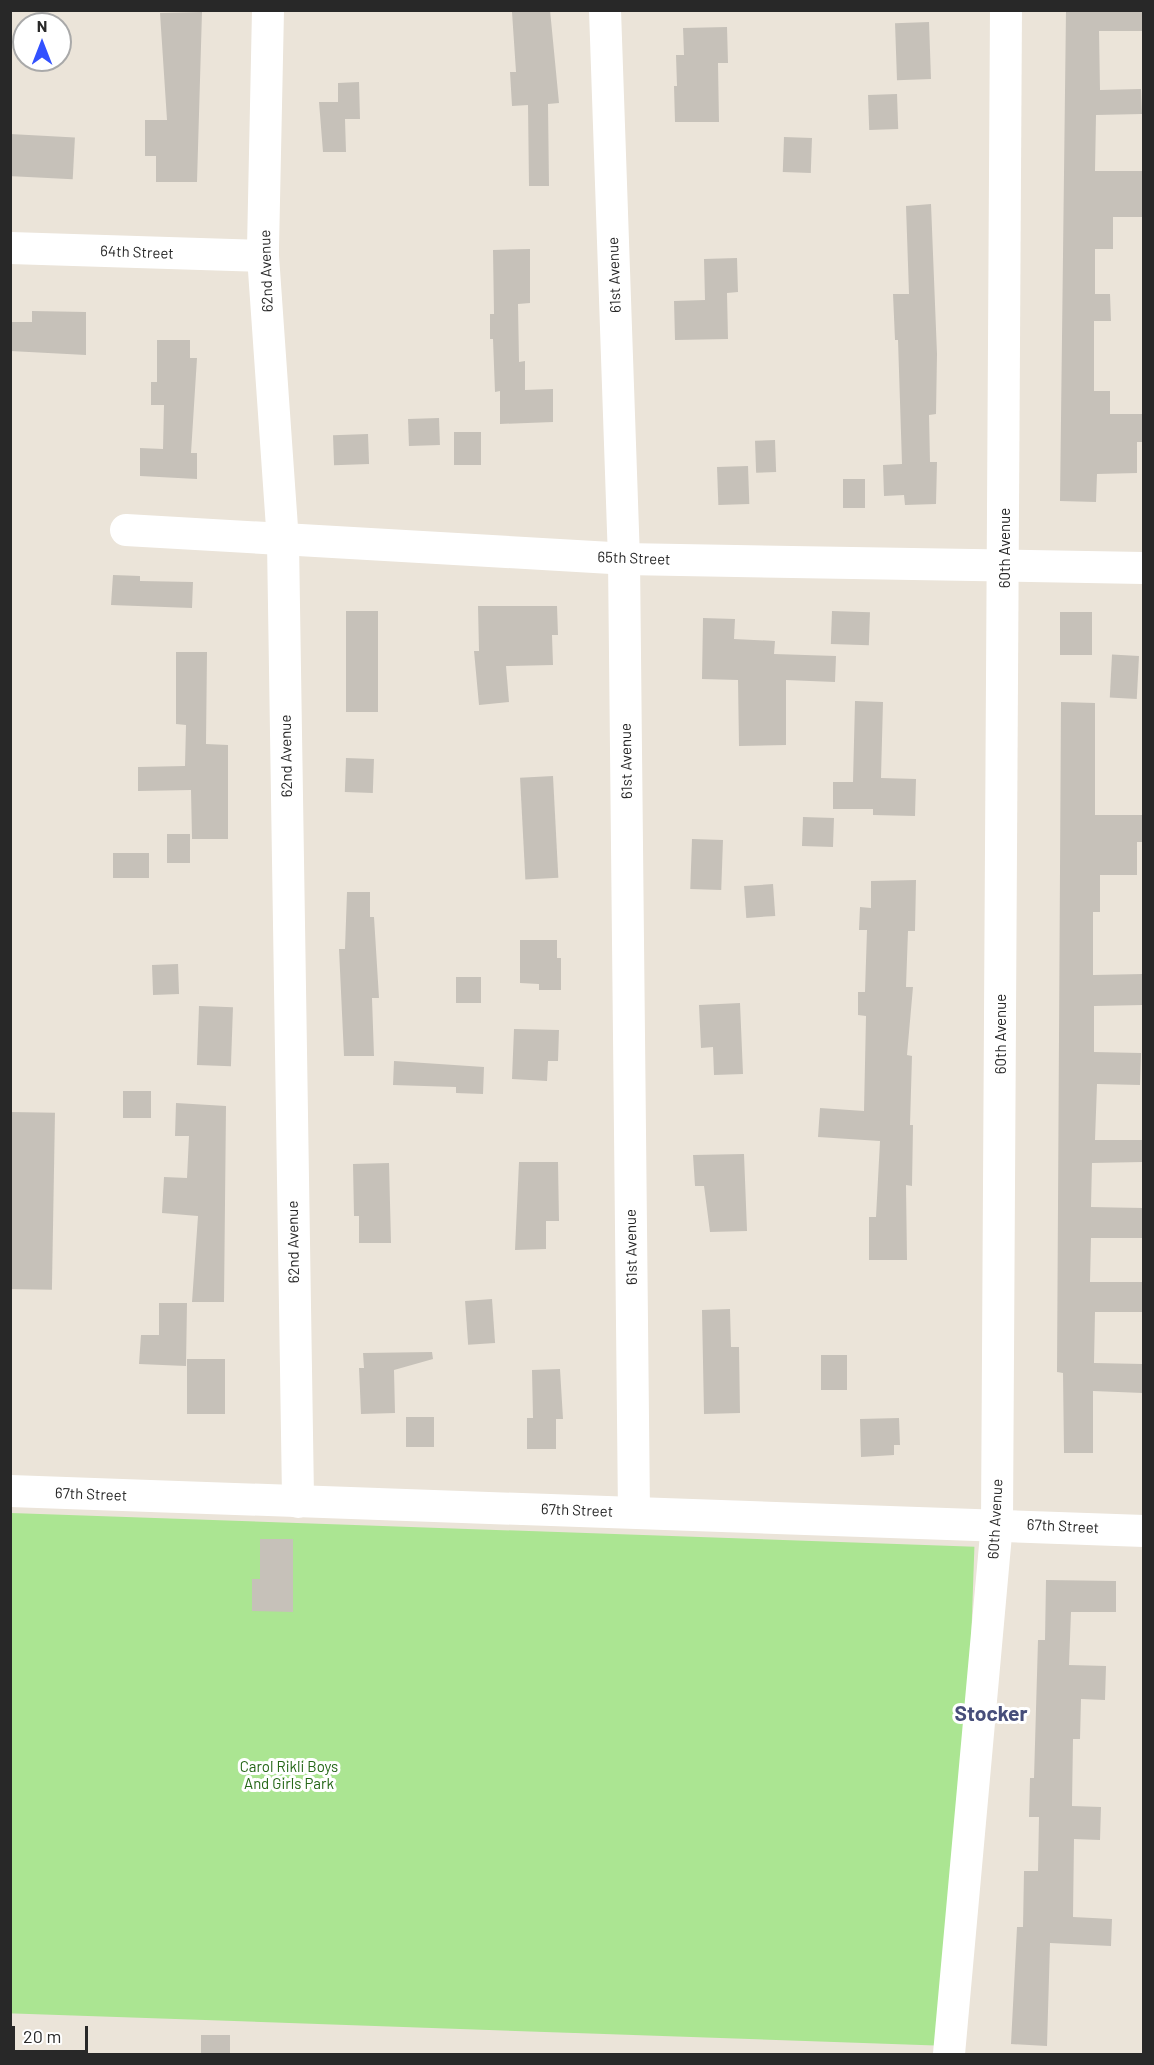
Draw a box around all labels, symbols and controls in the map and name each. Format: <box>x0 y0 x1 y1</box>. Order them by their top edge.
north arrow <box>12 12 72 72</box>
text: N <box>37 16 47 35</box>
street label: 62nd Avenue <box>256 229 276 313</box>
street label: 61st Avenue <box>604 237 624 313</box>
street label: 64th Street <box>100 242 174 262</box>
street label: 60th Avenue <box>996 508 1014 588</box>
street label: 65th Street <box>597 548 671 568</box>
street label: 62nd Avenue <box>276 715 296 797</box>
street label: 61st Avenue <box>616 723 636 799</box>
street label: 60th Avenue <box>992 994 1010 1074</box>
street label: 62nd Avenue <box>283 1201 303 1283</box>
street label: 61st Avenue <box>621 1209 641 1285</box>
street label: 60th Avenue <box>984 1478 1006 1560</box>
street label: 67th Street <box>55 1484 127 1504</box>
street label: 67th Street <box>541 1500 613 1520</box>
street label: 67th Street <box>1026 1515 1100 1537</box>
district label: Stocker <box>954 1700 1028 1726</box>
park label: Carol Rikli Boys And Girls Park <box>240 1757 338 1792</box>
scale bar <box>15 2014 92 2052</box>
text: 20 m <box>23 2025 61 2047</box>

